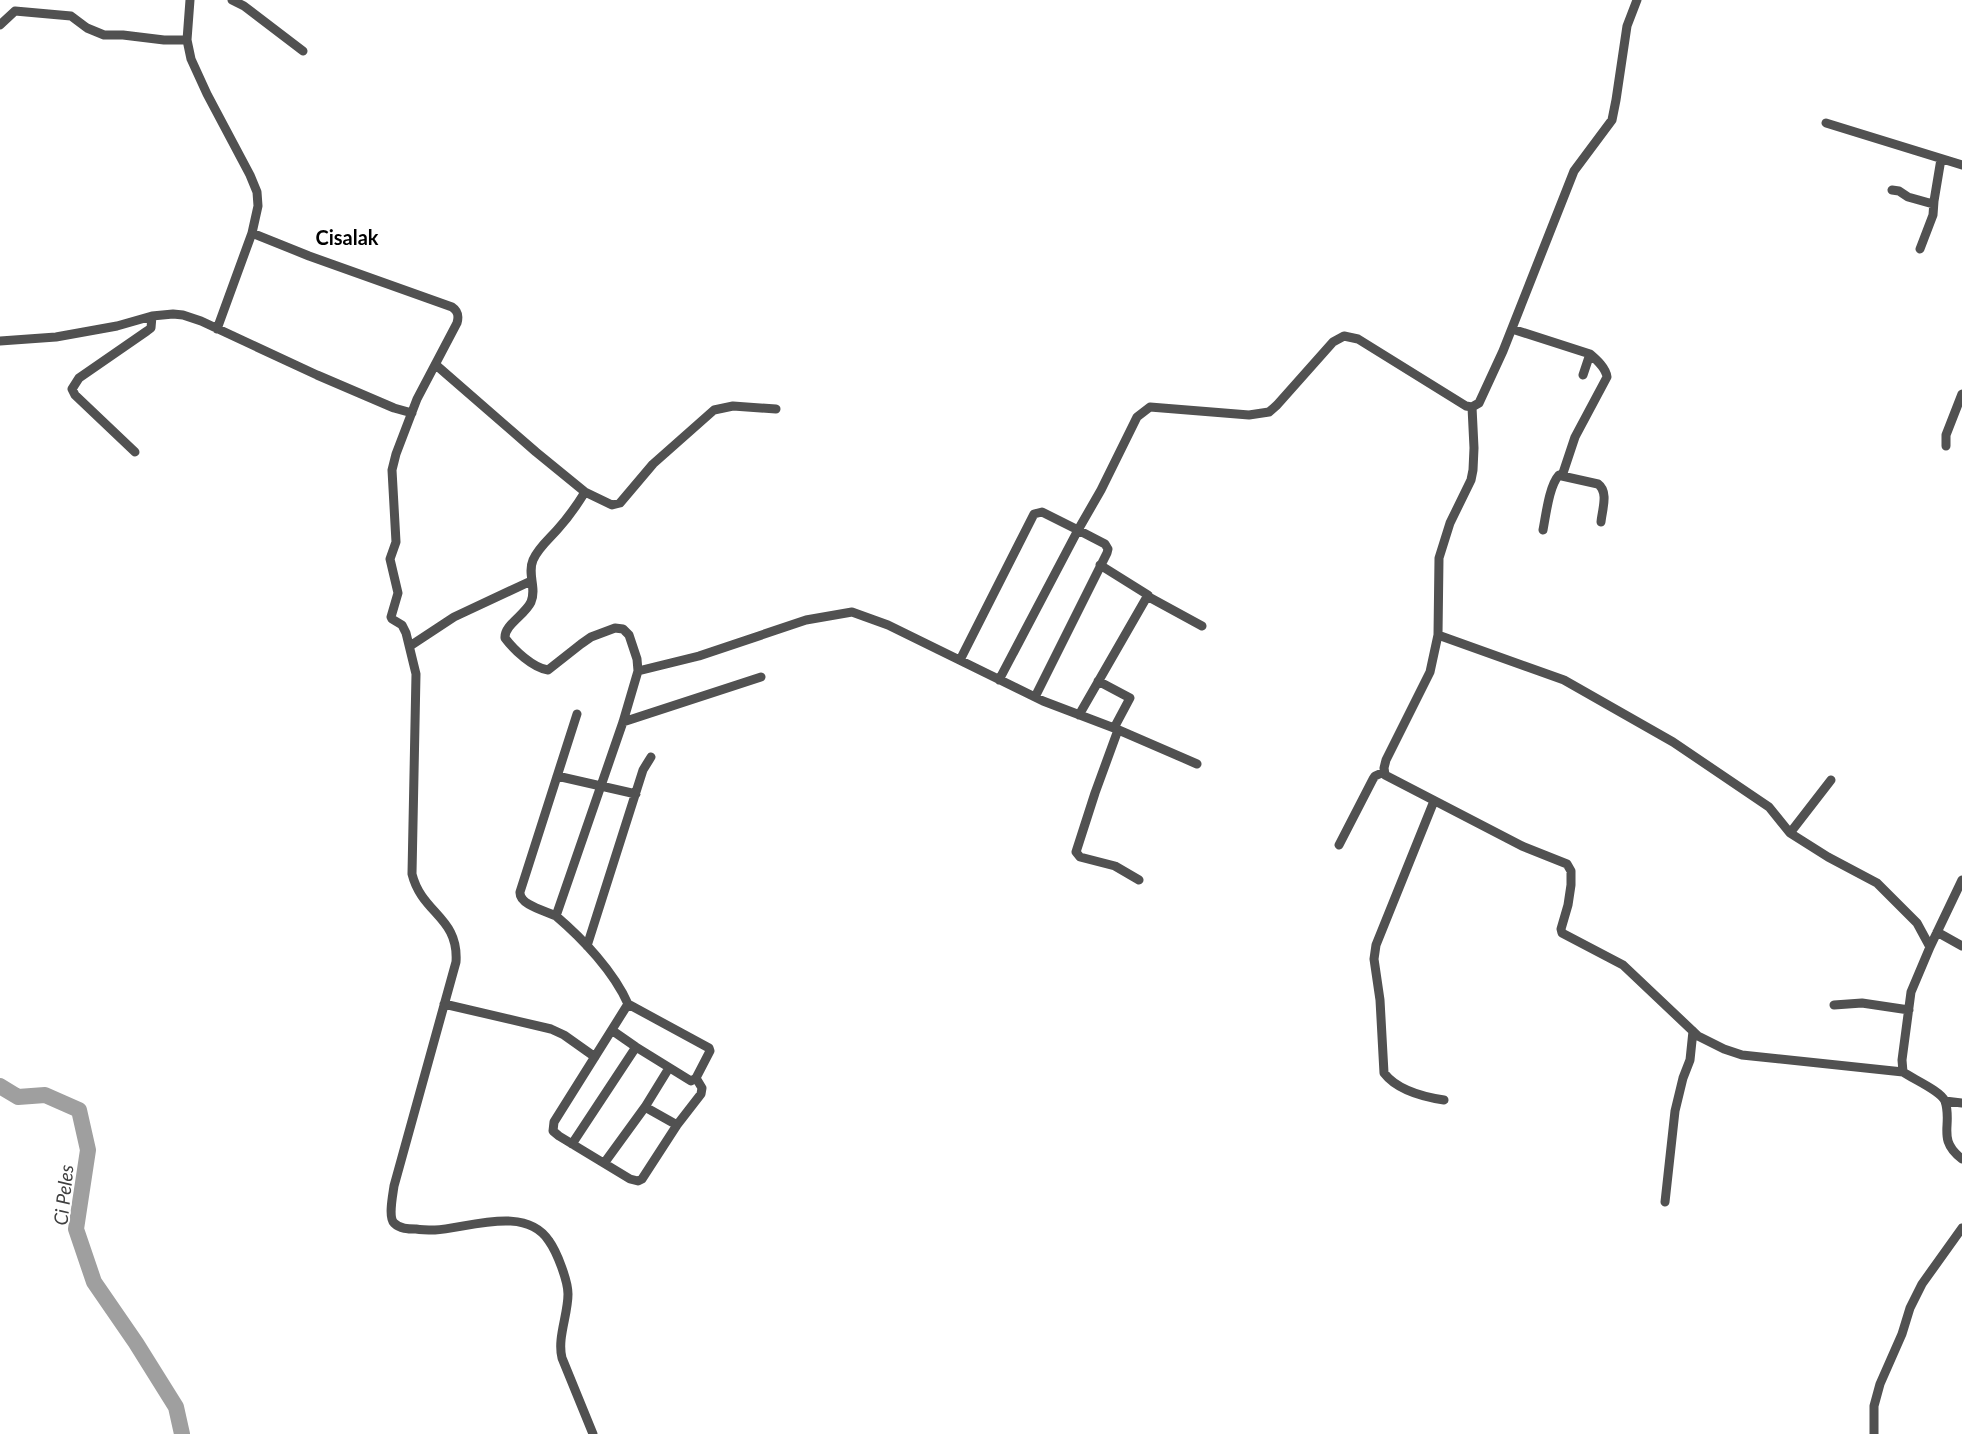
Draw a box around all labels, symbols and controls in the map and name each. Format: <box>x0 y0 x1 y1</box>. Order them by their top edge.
district label: Cisalak <box>315 225 379 249</box>
water label: Ci Peles <box>48 1163 78 1227</box>

